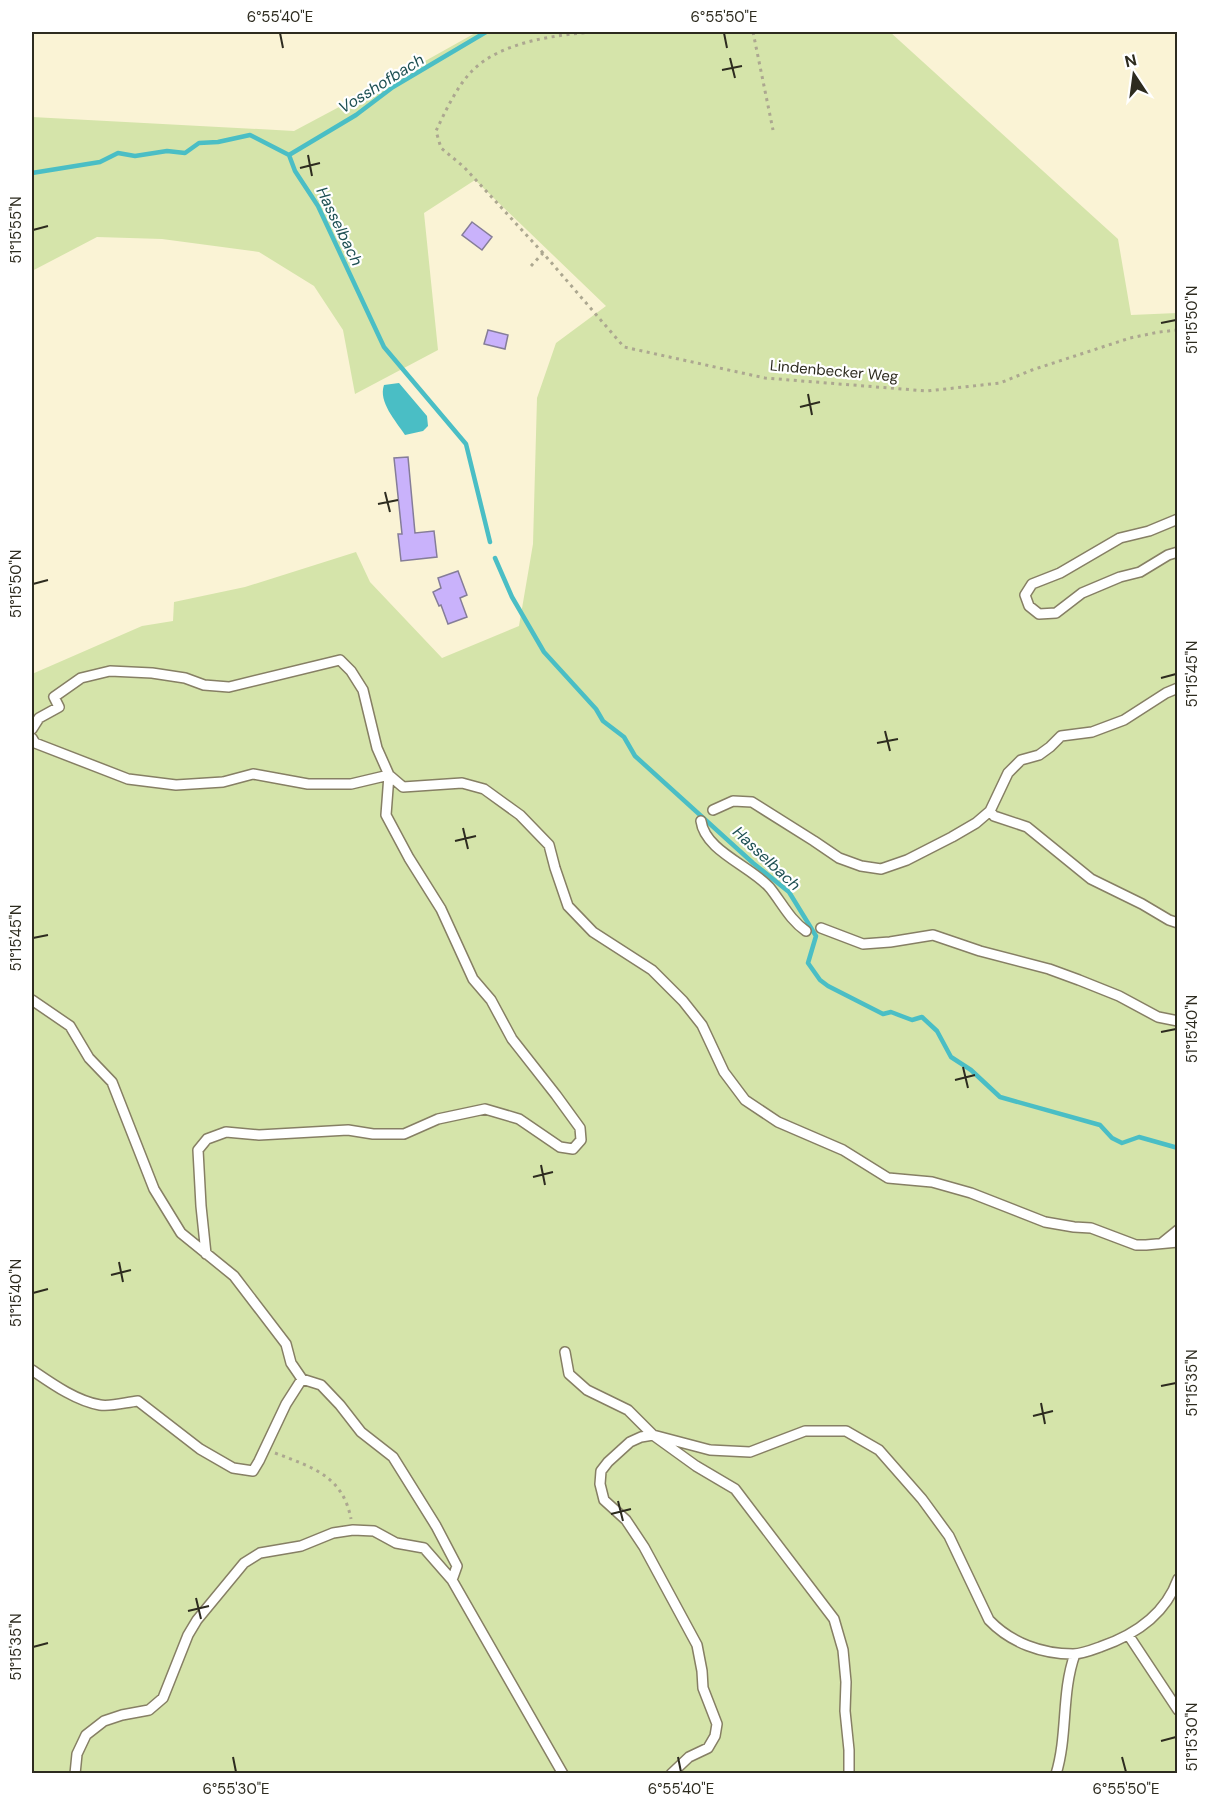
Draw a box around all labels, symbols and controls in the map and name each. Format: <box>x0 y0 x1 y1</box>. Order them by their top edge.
text: 6°55'40"E <box>247 7 313 27</box>
text: 6°55'50"E <box>691 7 757 27</box>
north arrow <box>1104 45 1164 105</box>
water label: Vosshofbach <box>335 49 428 118</box>
text: N <box>1123 49 1139 72</box>
water label: Hasselbach <box>311 183 368 269</box>
text: 51°15'55"N <box>6 196 26 264</box>
text: 51°15'50"N <box>1182 286 1202 354</box>
street label: Lindenbecker Weg <box>769 355 899 387</box>
text: 51°15'50"N <box>6 550 26 618</box>
text: 51°15'45"N <box>1182 641 1202 707</box>
water label: Hasselbach <box>728 822 805 895</box>
text: 51°15'45"N <box>6 905 26 971</box>
text: 51°15'40"N <box>1182 995 1202 1063</box>
text: 51°15'40"N <box>6 1259 26 1327</box>
text: 51°15'35"N <box>1182 1349 1202 1417</box>
text: 51°15'35"N <box>6 1613 26 1681</box>
text: 51°15'30"N <box>1182 1703 1202 1771</box>
text: 6°55'30"E <box>203 1779 269 1799</box>
text: 6°55'40"E <box>648 1779 714 1799</box>
text: 6°55'50"E <box>1093 1779 1159 1799</box>

